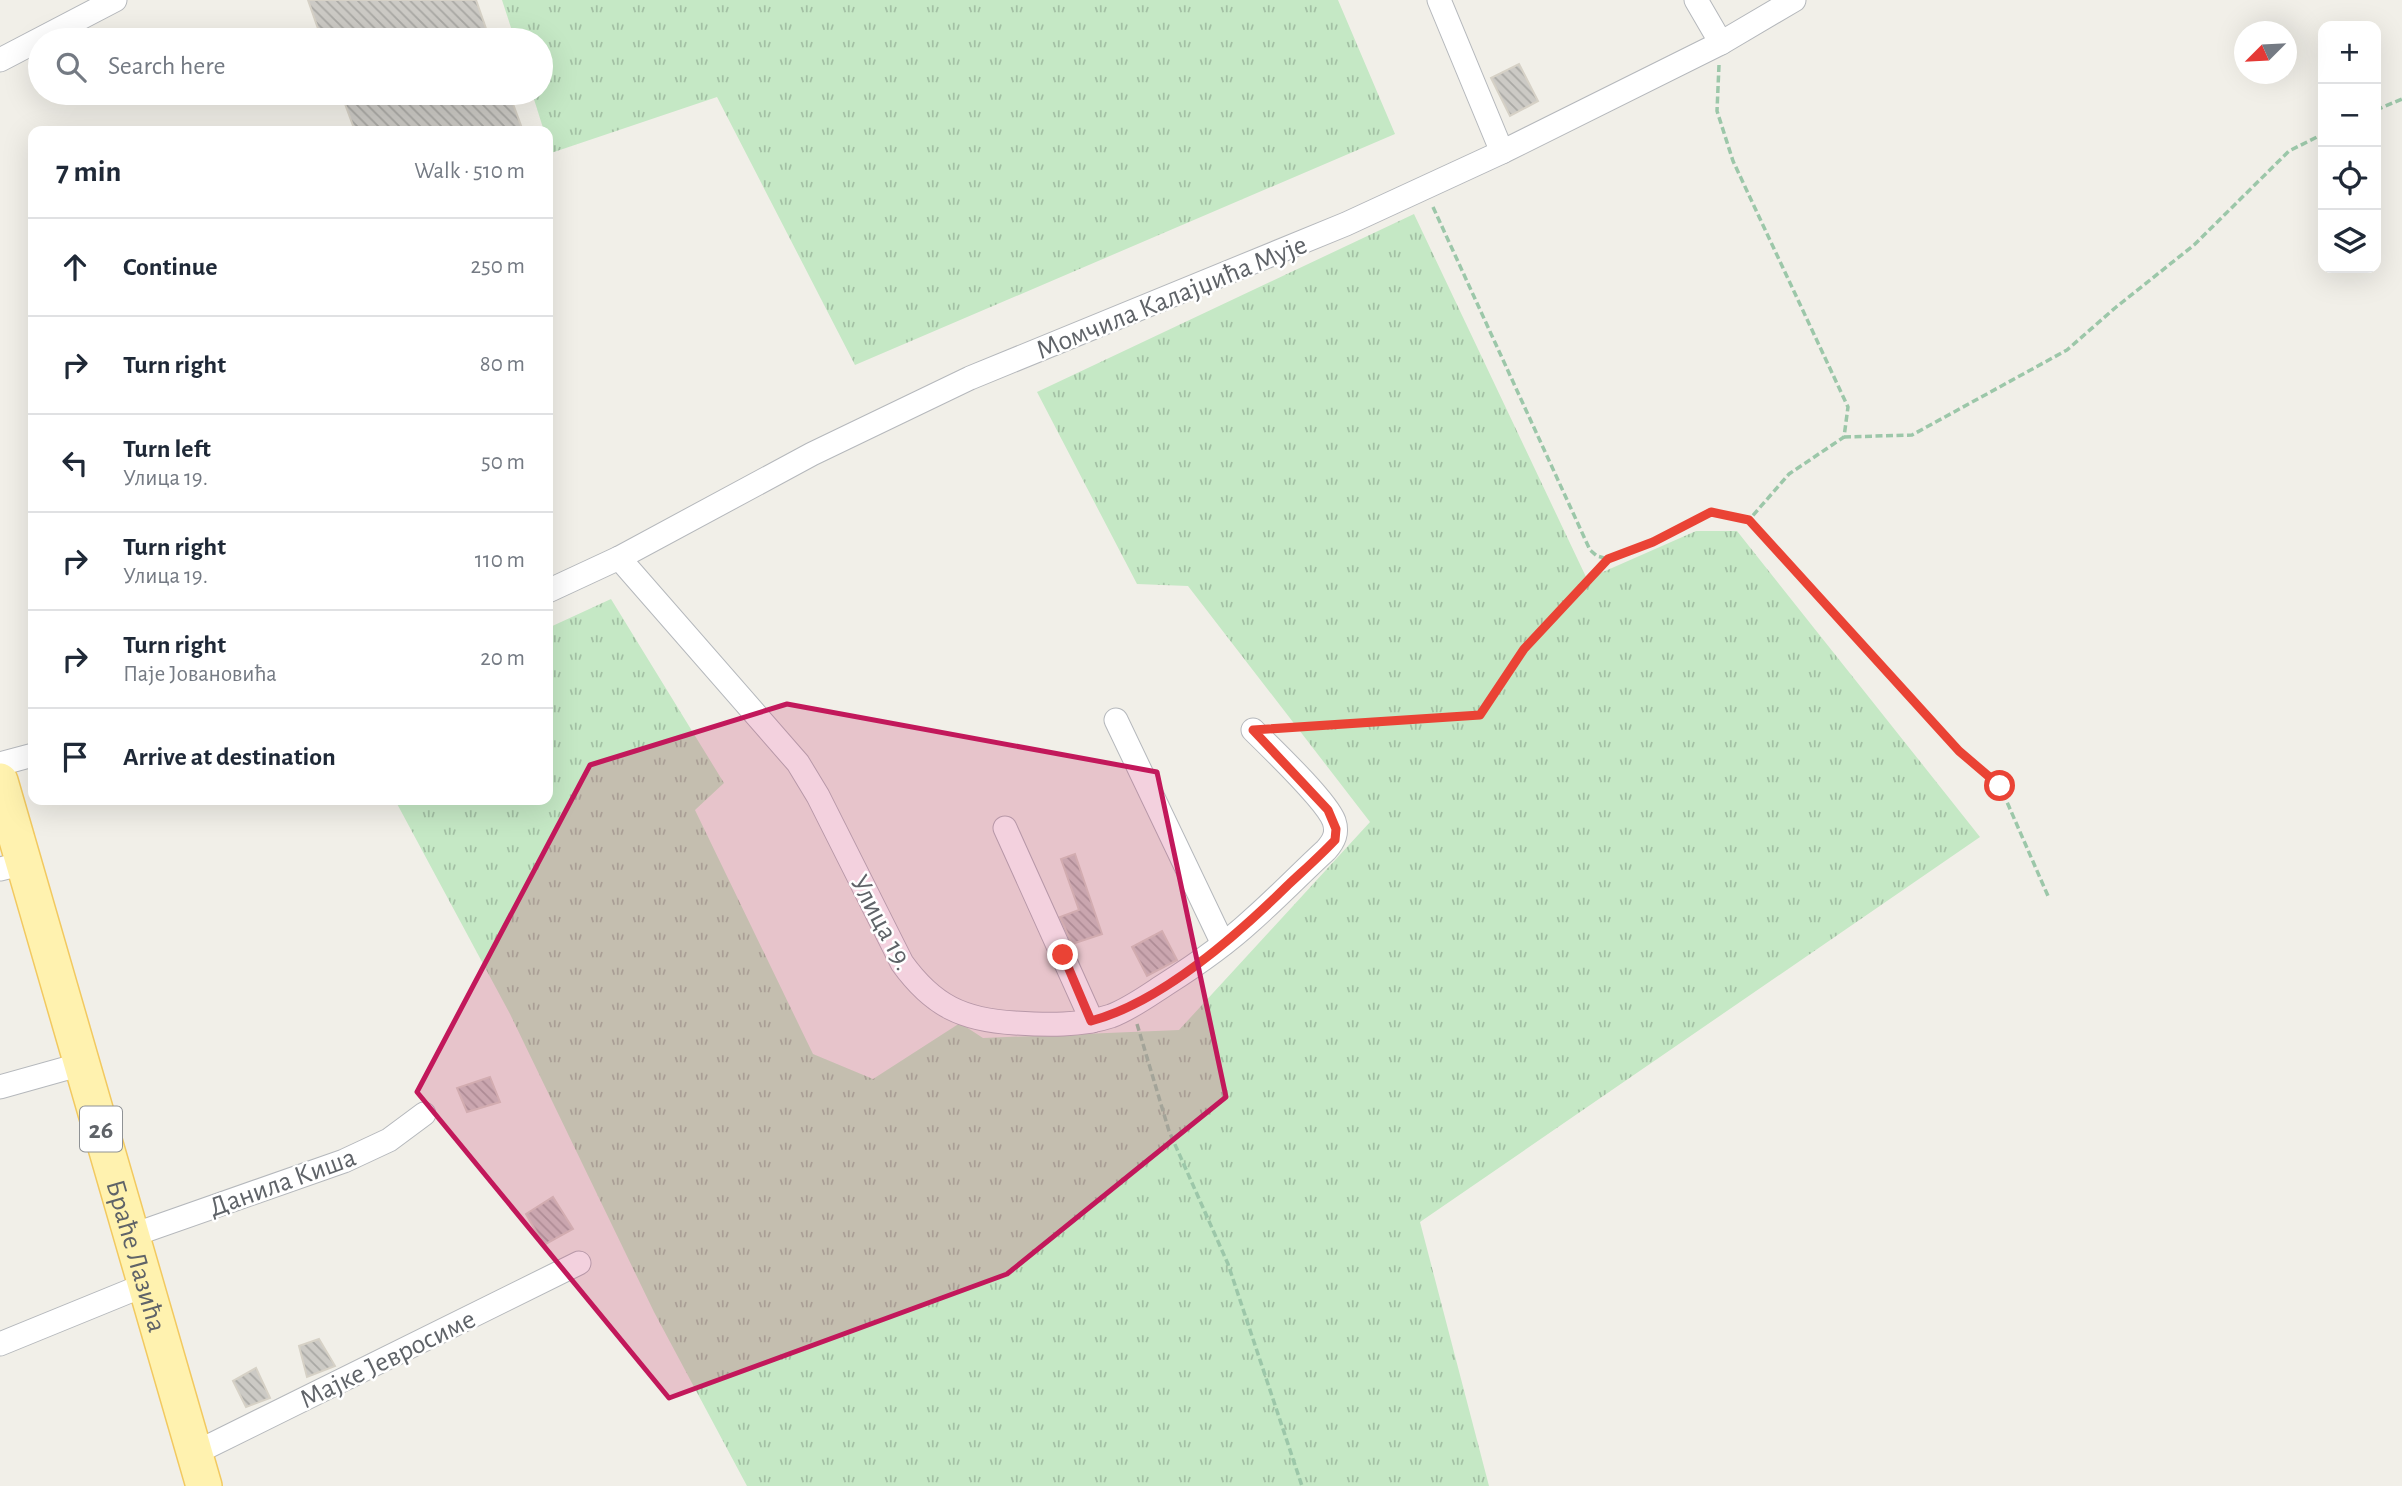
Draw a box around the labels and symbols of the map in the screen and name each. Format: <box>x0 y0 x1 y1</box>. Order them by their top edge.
north arrow <box>2234 21 2297 84</box>
street label: Момчила Калајџића Мује <box>1032 231 1311 365</box>
route start <box>1984 770 2015 801</box>
street label: Улица 19. <box>845 871 918 975</box>
route end <box>1047 939 1078 970</box>
road number: 26 <box>80 1106 122 1152</box>
street label: Данила Киша <box>206 1143 360 1222</box>
street label: Браће Лазића <box>100 1177 171 1336</box>
street label: Мајке Јевросиме <box>296 1305 480 1414</box>

